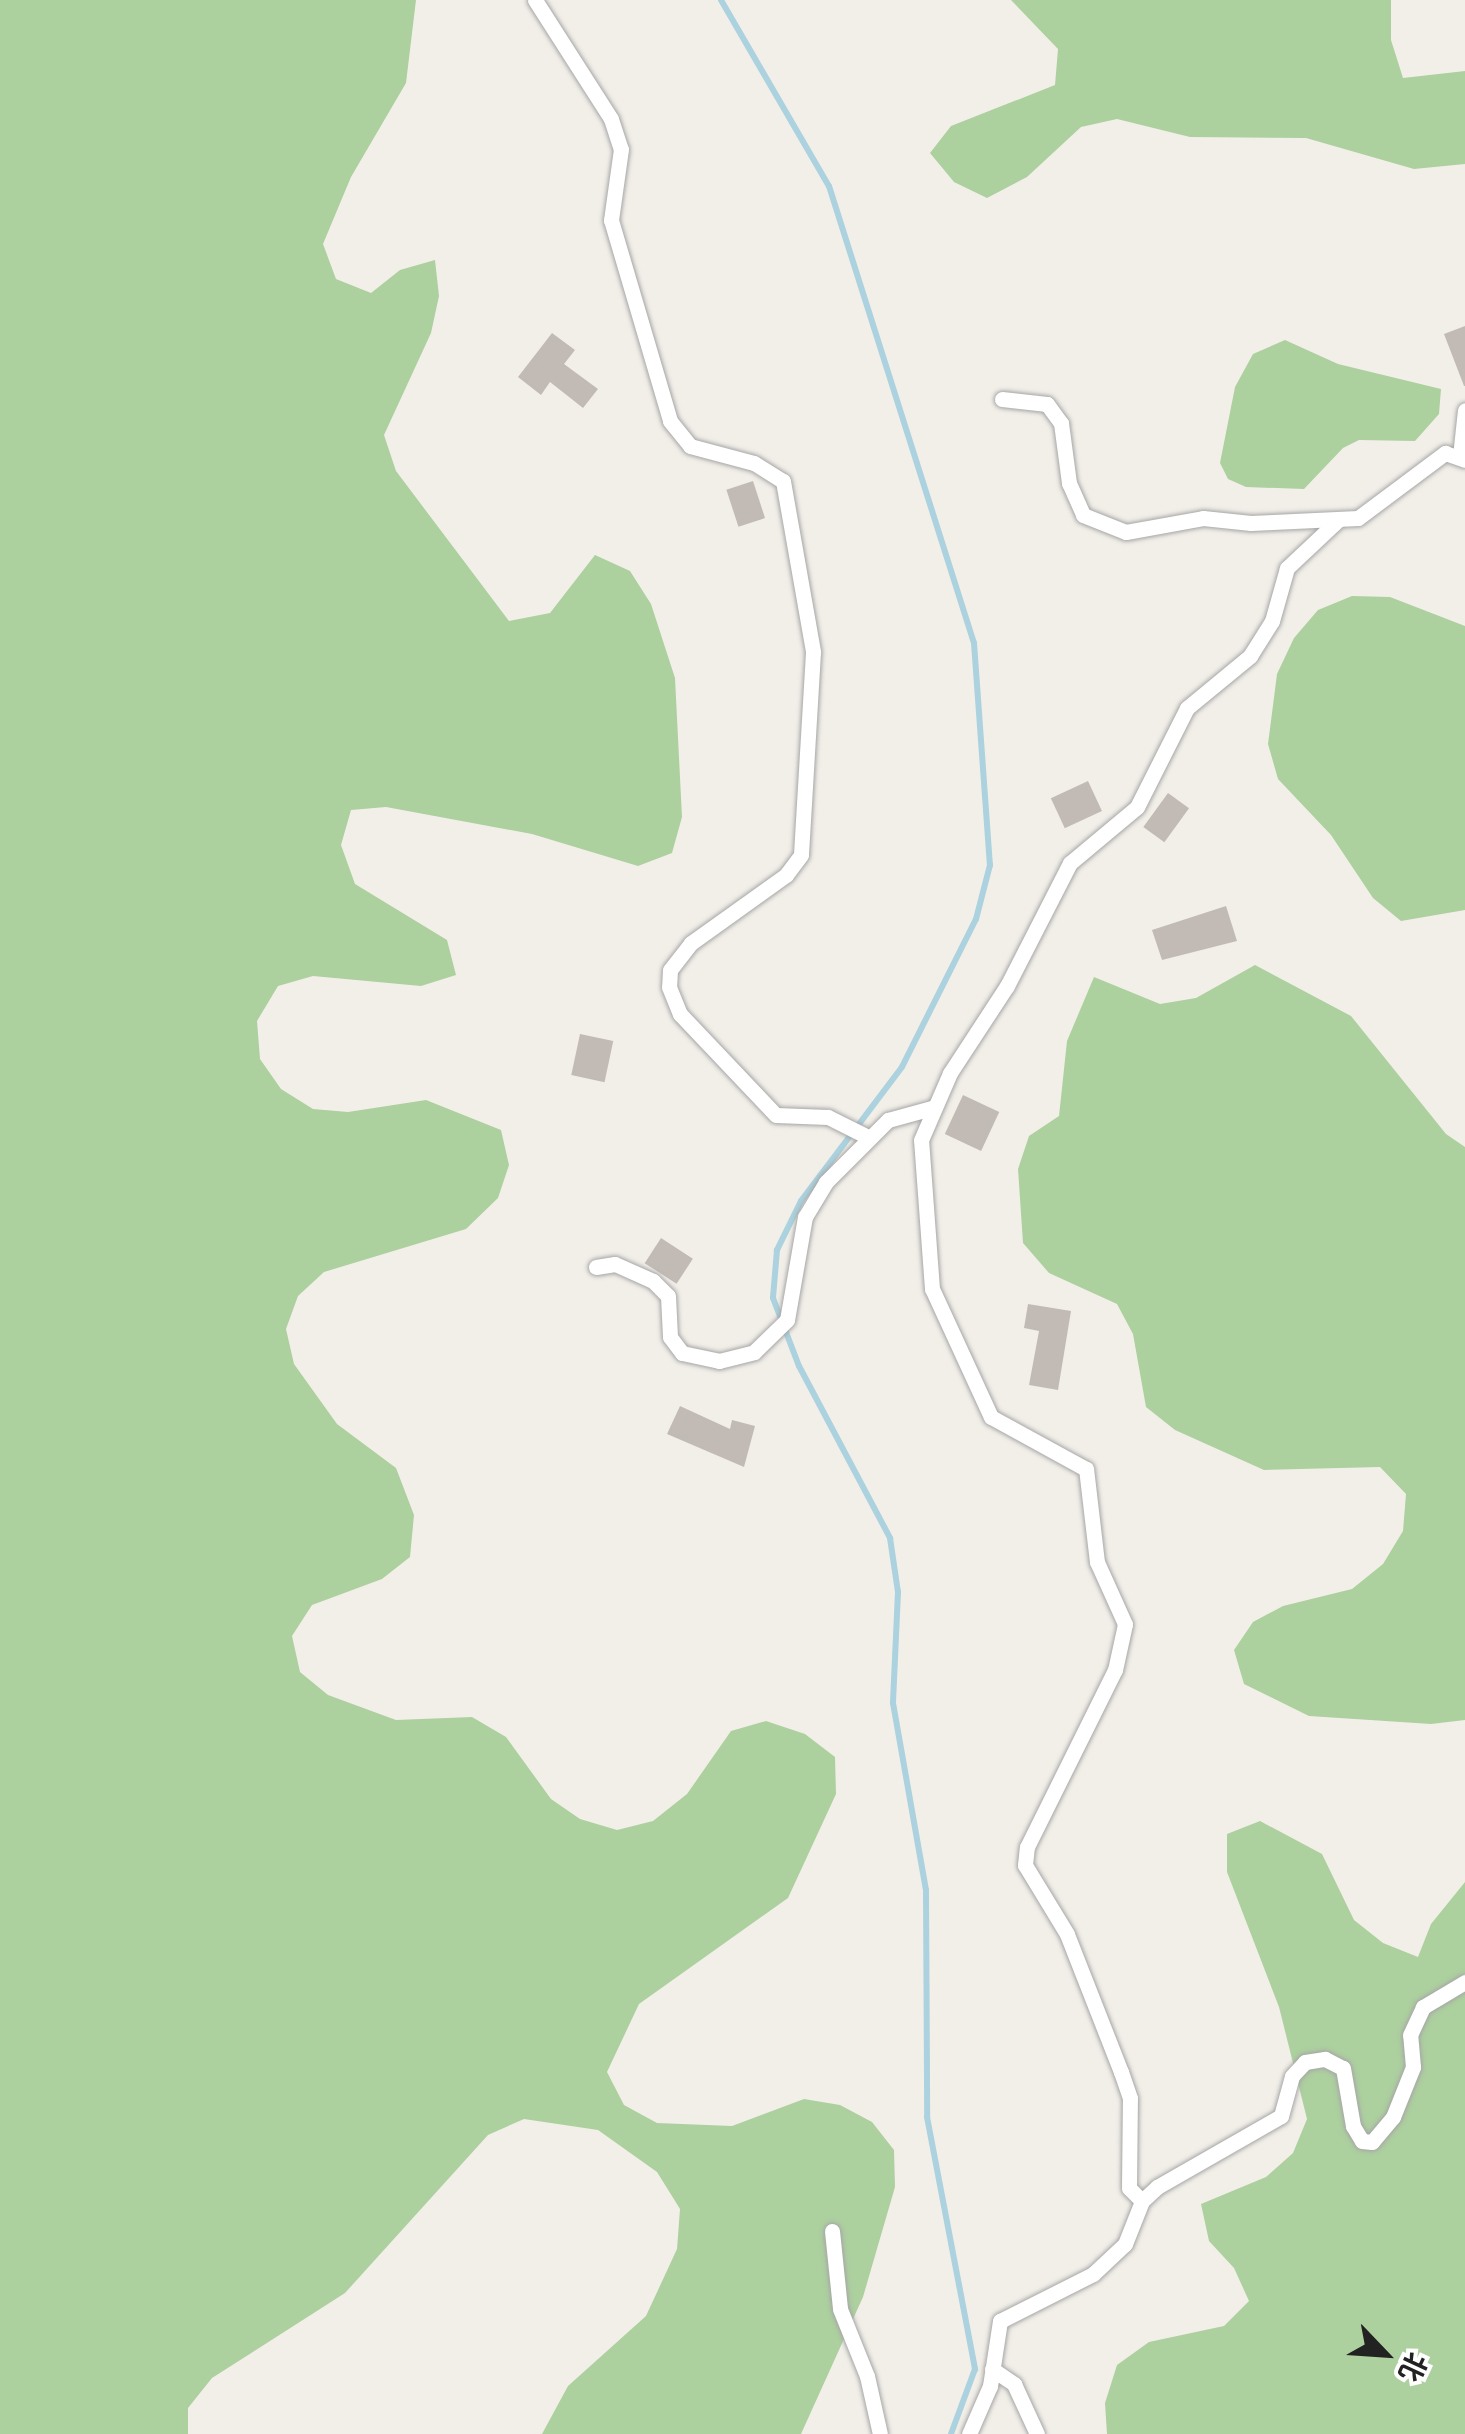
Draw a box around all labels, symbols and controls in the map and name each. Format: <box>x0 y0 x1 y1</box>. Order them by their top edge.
north arrow <box>1335 2304 1435 2404</box>
text: 北 <box>1392 2347 1434 2387</box>

